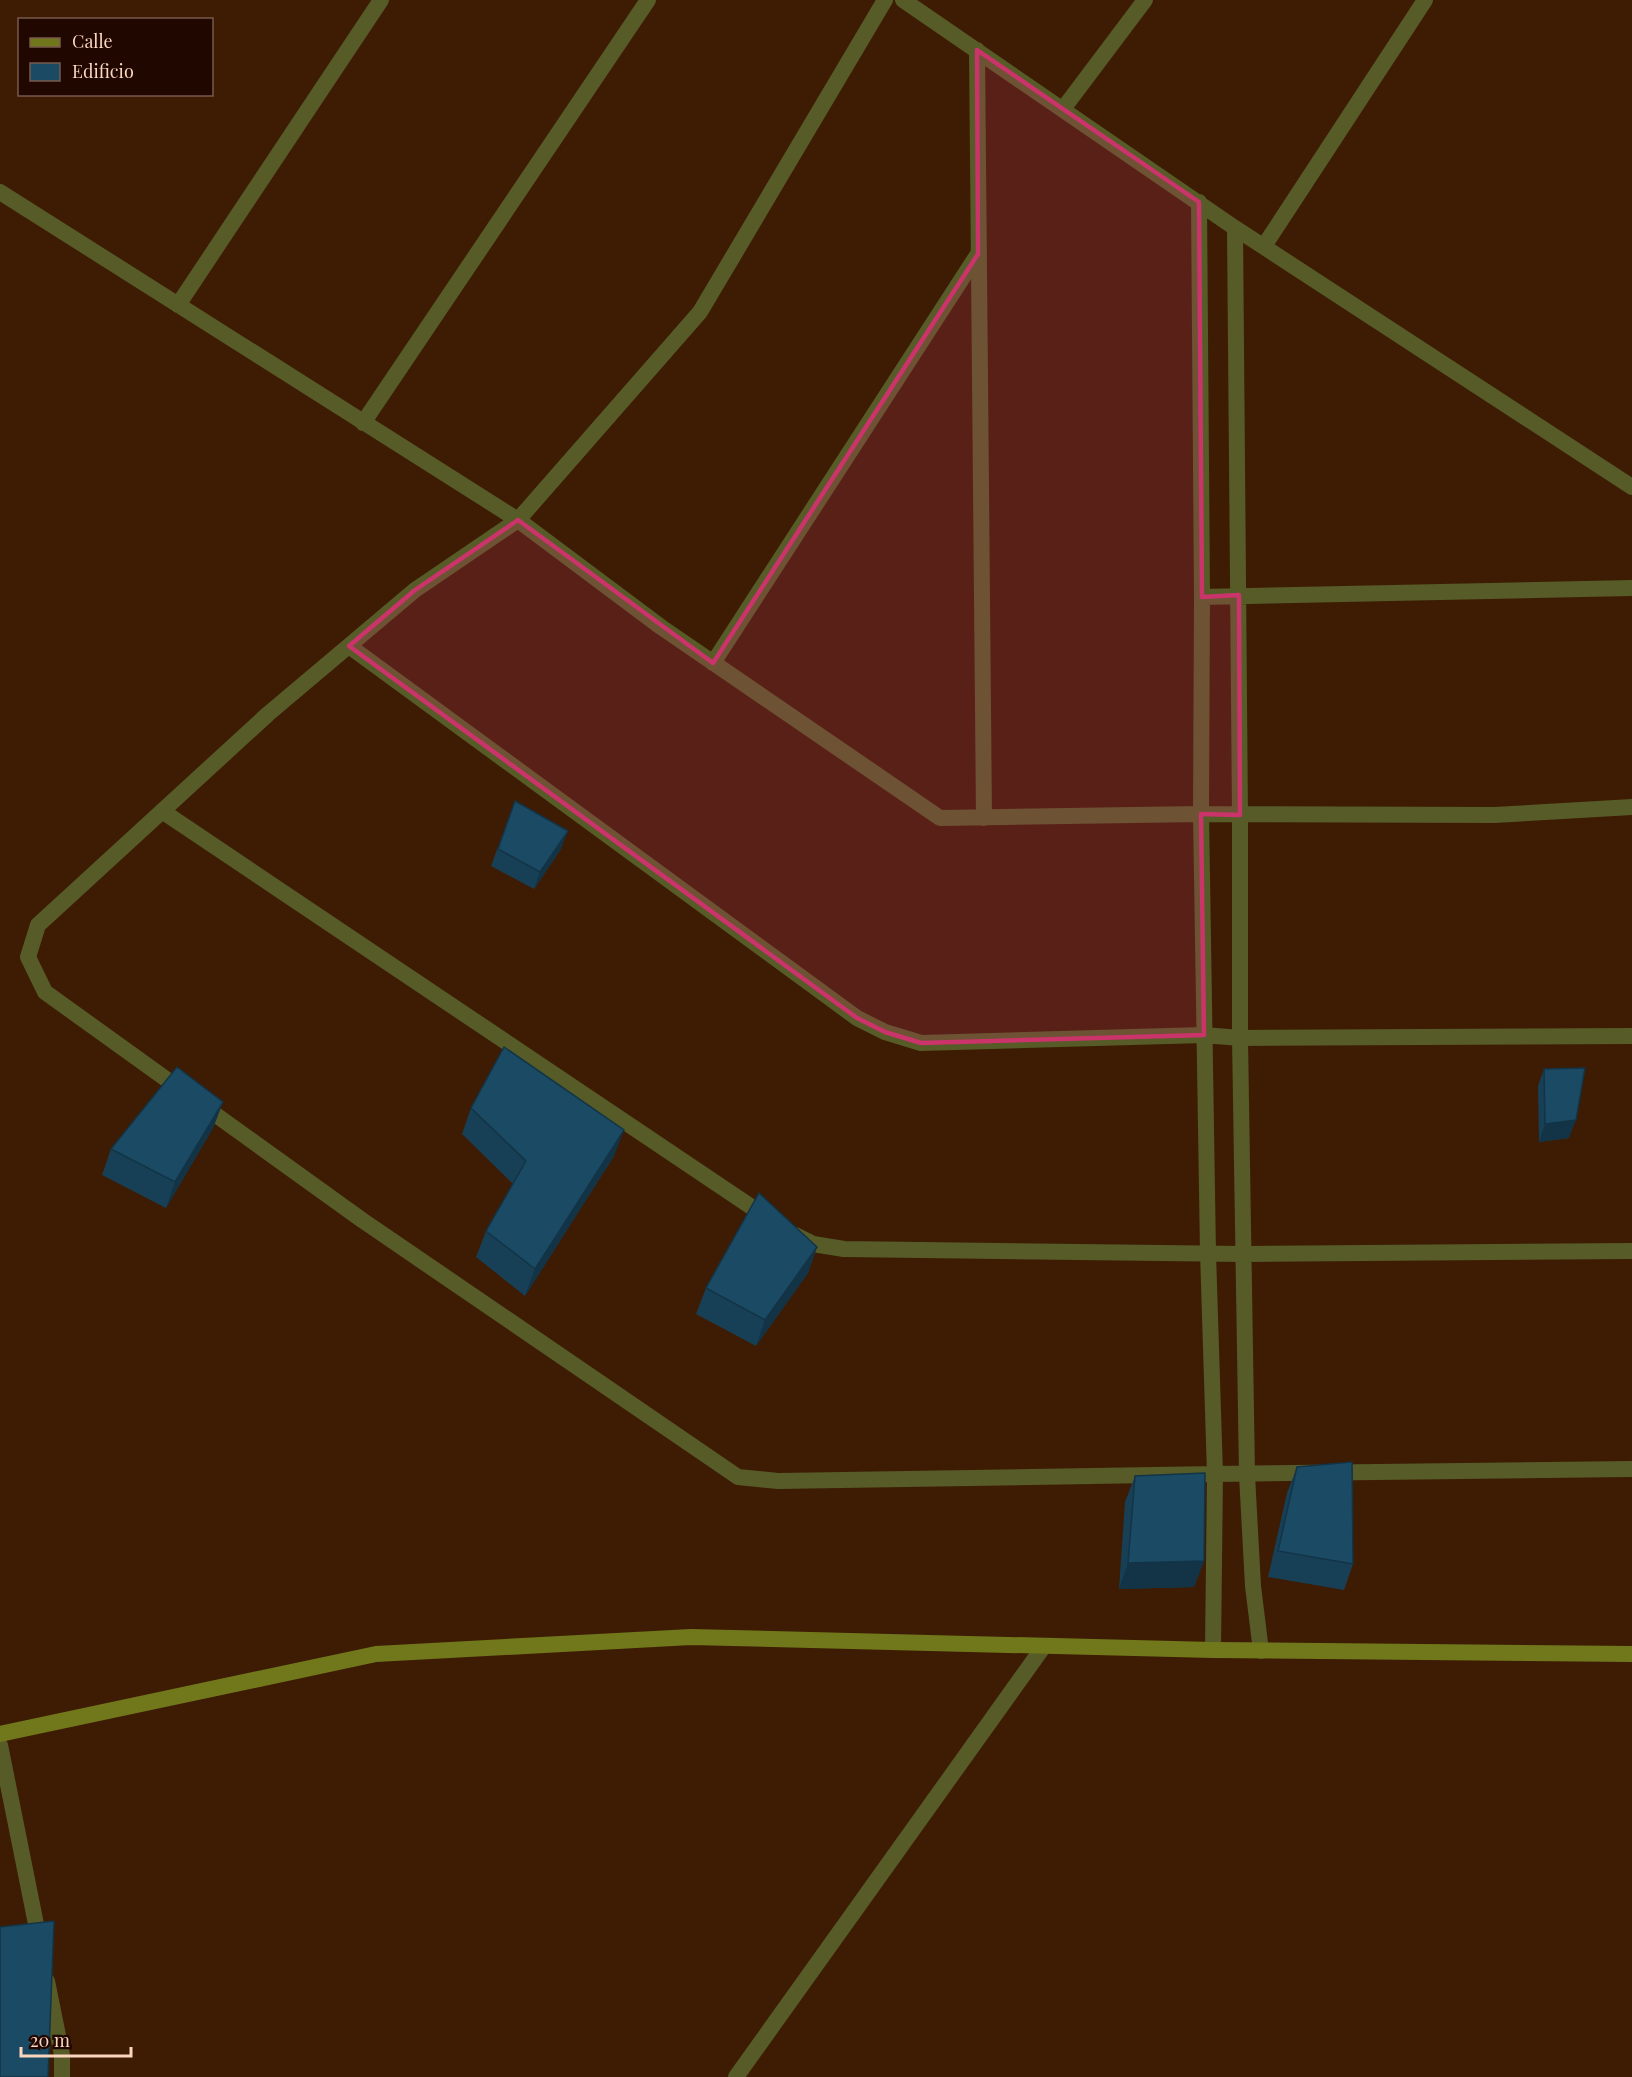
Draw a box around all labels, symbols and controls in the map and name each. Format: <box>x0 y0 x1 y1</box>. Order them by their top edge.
legend <box>18 18 213 96</box>
text: Calle <box>72 29 113 53</box>
text: Edificio <box>72 59 134 83</box>
scale bar <box>21 2020 130 2058</box>
text: 20 m <box>30 2028 70 2052</box>

